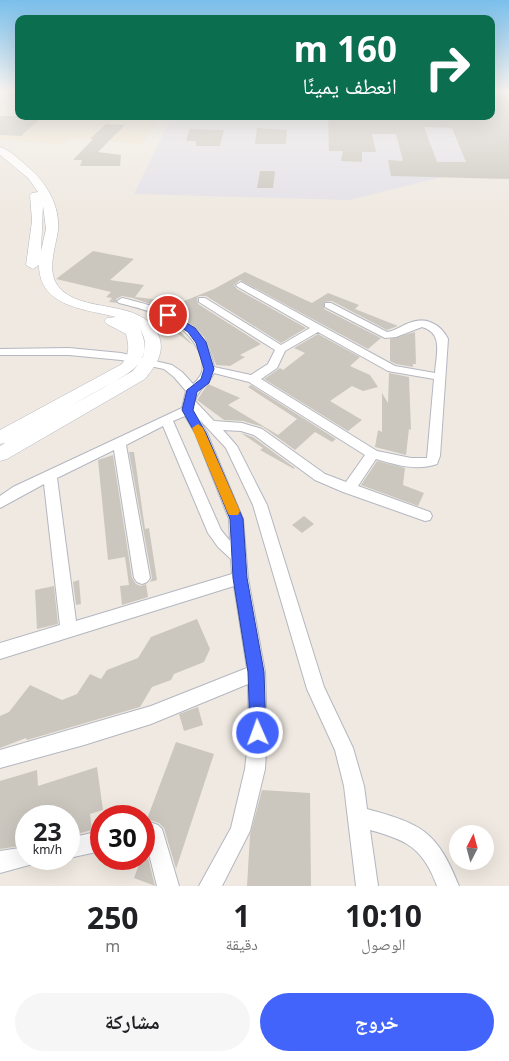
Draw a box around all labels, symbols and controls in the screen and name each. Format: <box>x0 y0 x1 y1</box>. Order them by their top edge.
text: 160 m <box>294 25 397 72</box>
icon: right <box>415 35 480 100</box>
text: انعطف يمينًا <box>303 70 397 100</box>
pin <box>147 294 189 336</box>
icon: arrive <box>154 301 182 329</box>
position arrow <box>231 706 283 758</box>
speed limit sign: 30 <box>90 805 155 870</box>
text: 23 <box>33 814 62 848</box>
north arrow <box>449 825 494 870</box>
map controls <box>449 825 494 870</box>
text: km/h <box>33 841 62 858</box>
text: 1 <box>233 895 250 936</box>
text: 10:10 <box>345 895 422 936</box>
text: 250 <box>87 897 138 938</box>
text: دقيقة <box>225 933 258 955</box>
text: الوصول <box>361 933 406 955</box>
text: m <box>105 935 120 957</box>
button: مشاركة <box>15 993 250 1051</box>
button: خروج <box>260 993 494 1051</box>

